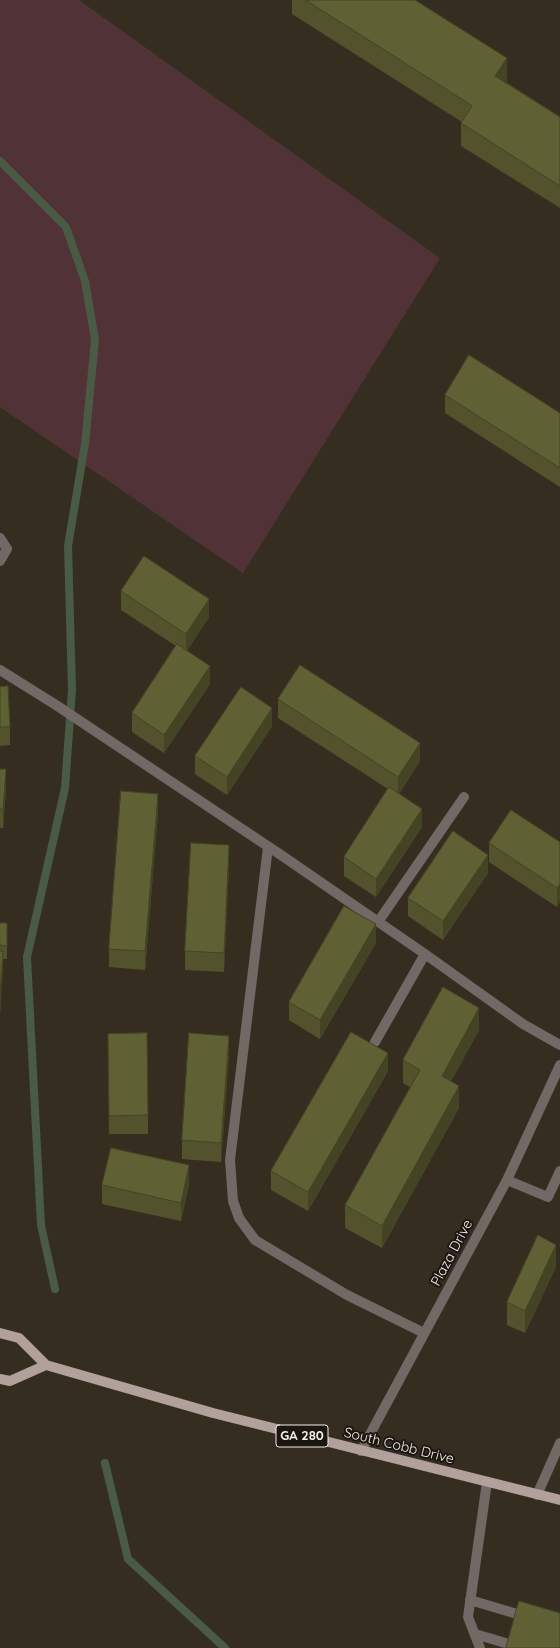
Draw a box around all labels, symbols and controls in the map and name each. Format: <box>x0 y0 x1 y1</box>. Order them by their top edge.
street label: Plaza Drive <box>428 1217 476 1289</box>
street label: South Cobb Drive <box>342 1424 456 1468</box>
road number: GA 280 <box>276 1425 328 1447</box>

